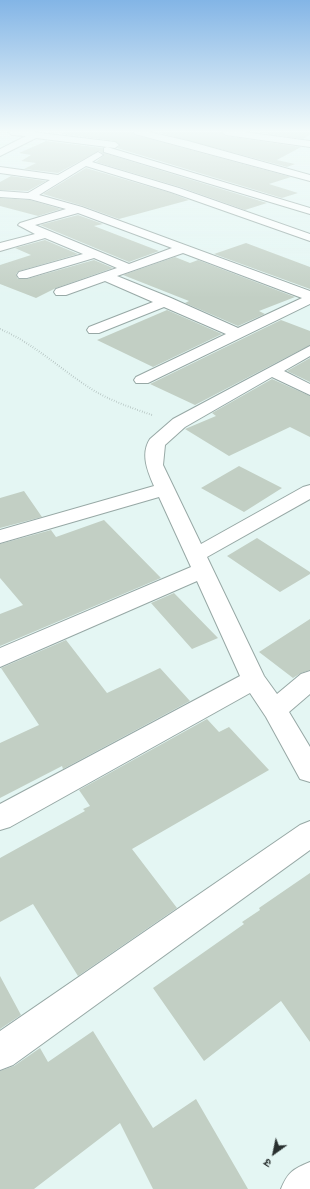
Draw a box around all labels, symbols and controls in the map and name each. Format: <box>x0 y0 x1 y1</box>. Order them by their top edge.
north arrow <box>254 1133 294 1173</box>
text: उ <box>261 1156 273 1171</box>

